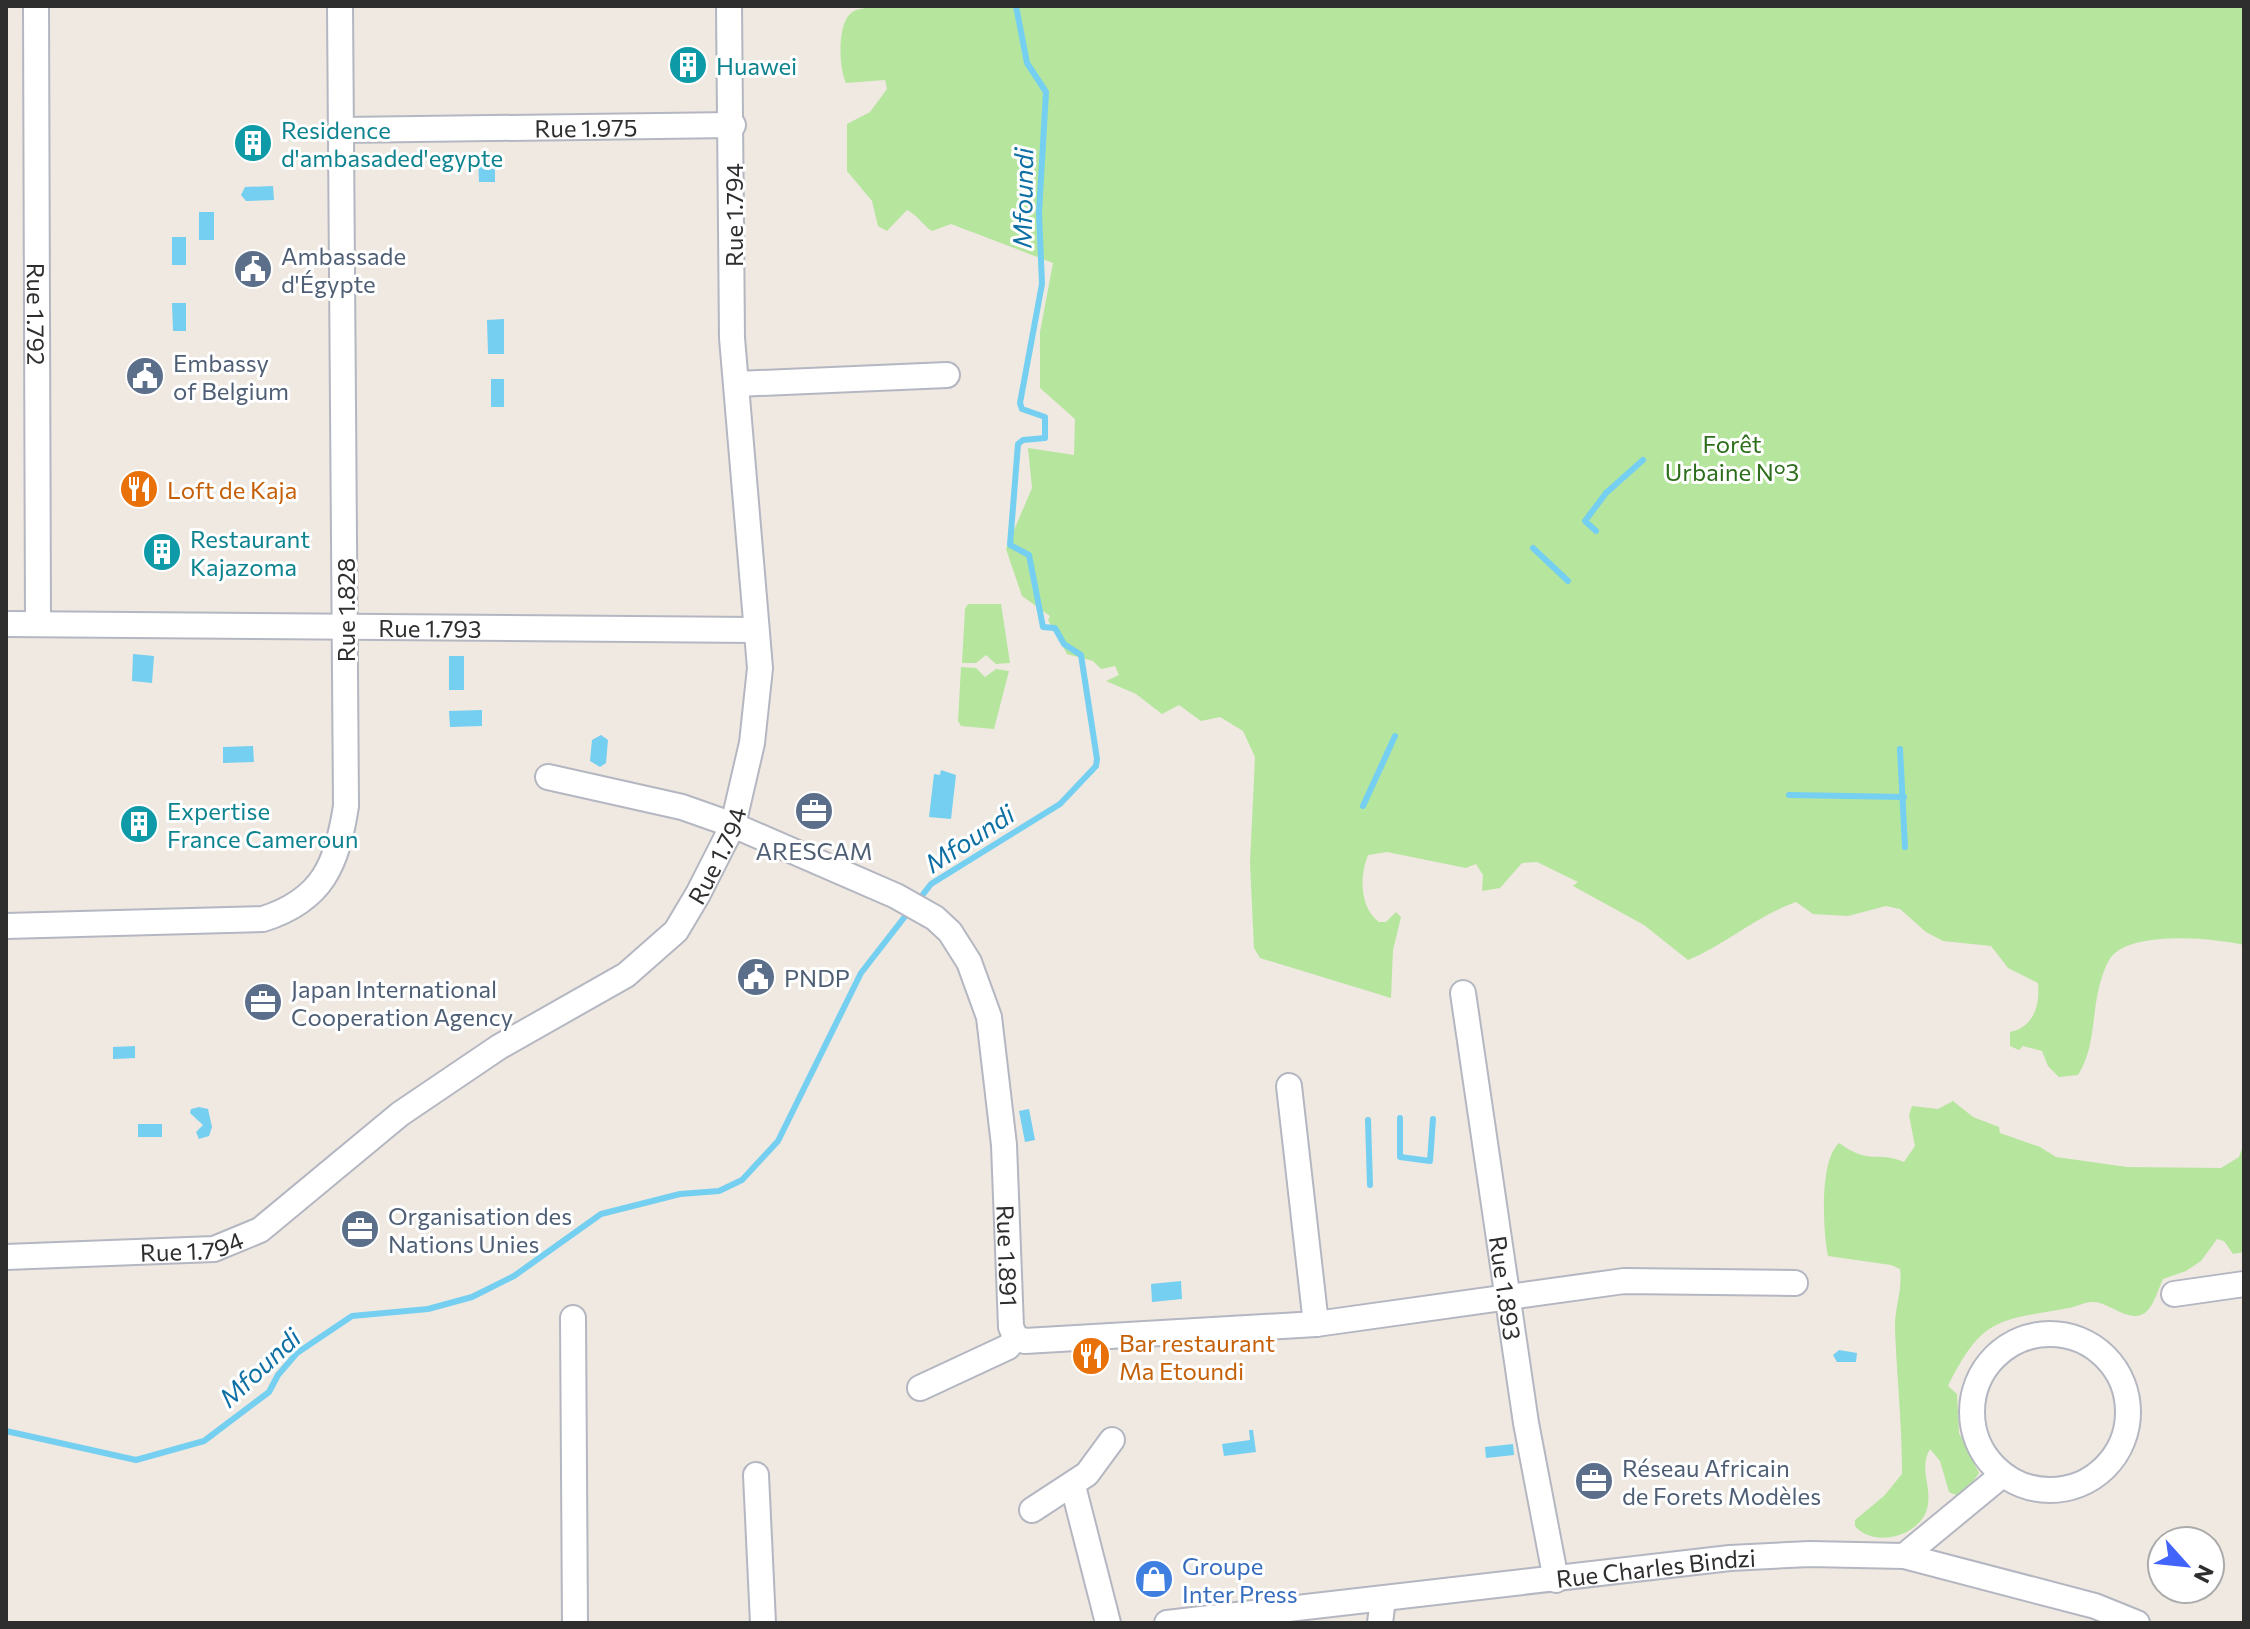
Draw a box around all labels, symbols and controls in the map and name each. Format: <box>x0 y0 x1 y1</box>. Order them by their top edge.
building icon: Huawei <box>667 44 709 86</box>
place label: Huawei <box>716 51 797 80</box>
street label: Rue 1.975 <box>534 112 638 142</box>
place label: Residence d'ambasaded'egypte <box>281 115 503 172</box>
building icon: Residence d'ambasaded'egypte <box>232 122 274 164</box>
water label: Mfoundi <box>1006 146 1038 249</box>
street label: Rue 1.794 <box>719 163 748 267</box>
place label: Ambassade d'Égypte <box>281 241 406 298</box>
public building icon: Ambassade d'Égypte <box>232 248 274 290</box>
street label: Rue 1.792 <box>22 263 52 365</box>
place label: Embassy of Belgium <box>173 348 289 405</box>
public building icon: Embassy of Belgium <box>124 355 166 397</box>
park label: Forêt Urbaine N°3 <box>1665 429 1799 486</box>
restaurant icon: Loft de Kaja <box>118 468 160 510</box>
place label: Loft de Kaja <box>167 475 297 504</box>
place label: Restaurant Kajazoma <box>190 524 310 581</box>
building icon: Restaurant Kajazoma <box>141 531 183 573</box>
street label: Rue 1.828 <box>331 558 360 662</box>
street label: Rue 1.793 <box>378 612 482 642</box>
office icon: ARESCAM <box>793 790 835 832</box>
place label: Expertise France Cameroun <box>167 796 358 853</box>
water label: Mfoundi <box>918 797 1021 878</box>
building icon: Expertise France Cameroun <box>118 803 160 845</box>
street label: Rue 1.794 <box>681 805 751 909</box>
place label: ARESCAM <box>756 836 872 865</box>
public building icon: PNDP <box>735 956 777 998</box>
place label: PNDP <box>784 963 850 992</box>
place label: Japan International Cooperation Agency <box>291 974 513 1031</box>
office icon: Japan International Cooperation Agency <box>242 981 284 1023</box>
place label: Organisation des Nations Unies <box>388 1201 572 1258</box>
street label: Rue 1.891 <box>992 1204 1025 1307</box>
office icon: Organisation des Nations Unies <box>339 1208 381 1250</box>
street label: Rue 1.794 <box>139 1224 247 1266</box>
street label: Rue 1.893 <box>1484 1234 1528 1342</box>
water label: Mfoundi <box>212 1320 307 1413</box>
place label: Bar restaurant Ma Etoundi <box>1119 1328 1275 1385</box>
restaurant icon: Bar restaurant Ma Etoundi <box>1070 1335 1112 1377</box>
place label: Réseau Africain de Forets Modèles <box>1622 1453 1821 1510</box>
office icon: Réseau Africain de Forets Modèles <box>1573 1460 1615 1502</box>
north arrow <box>2146 1525 2226 1605</box>
street label: Rue Charles Bindzi <box>1554 1542 1756 1592</box>
place label: Groupe Inter Press <box>1182 1551 1298 1608</box>
shop icon: Groupe Inter Press <box>1133 1558 1175 1600</box>
text: N <box>2188 1561 2220 1588</box>

